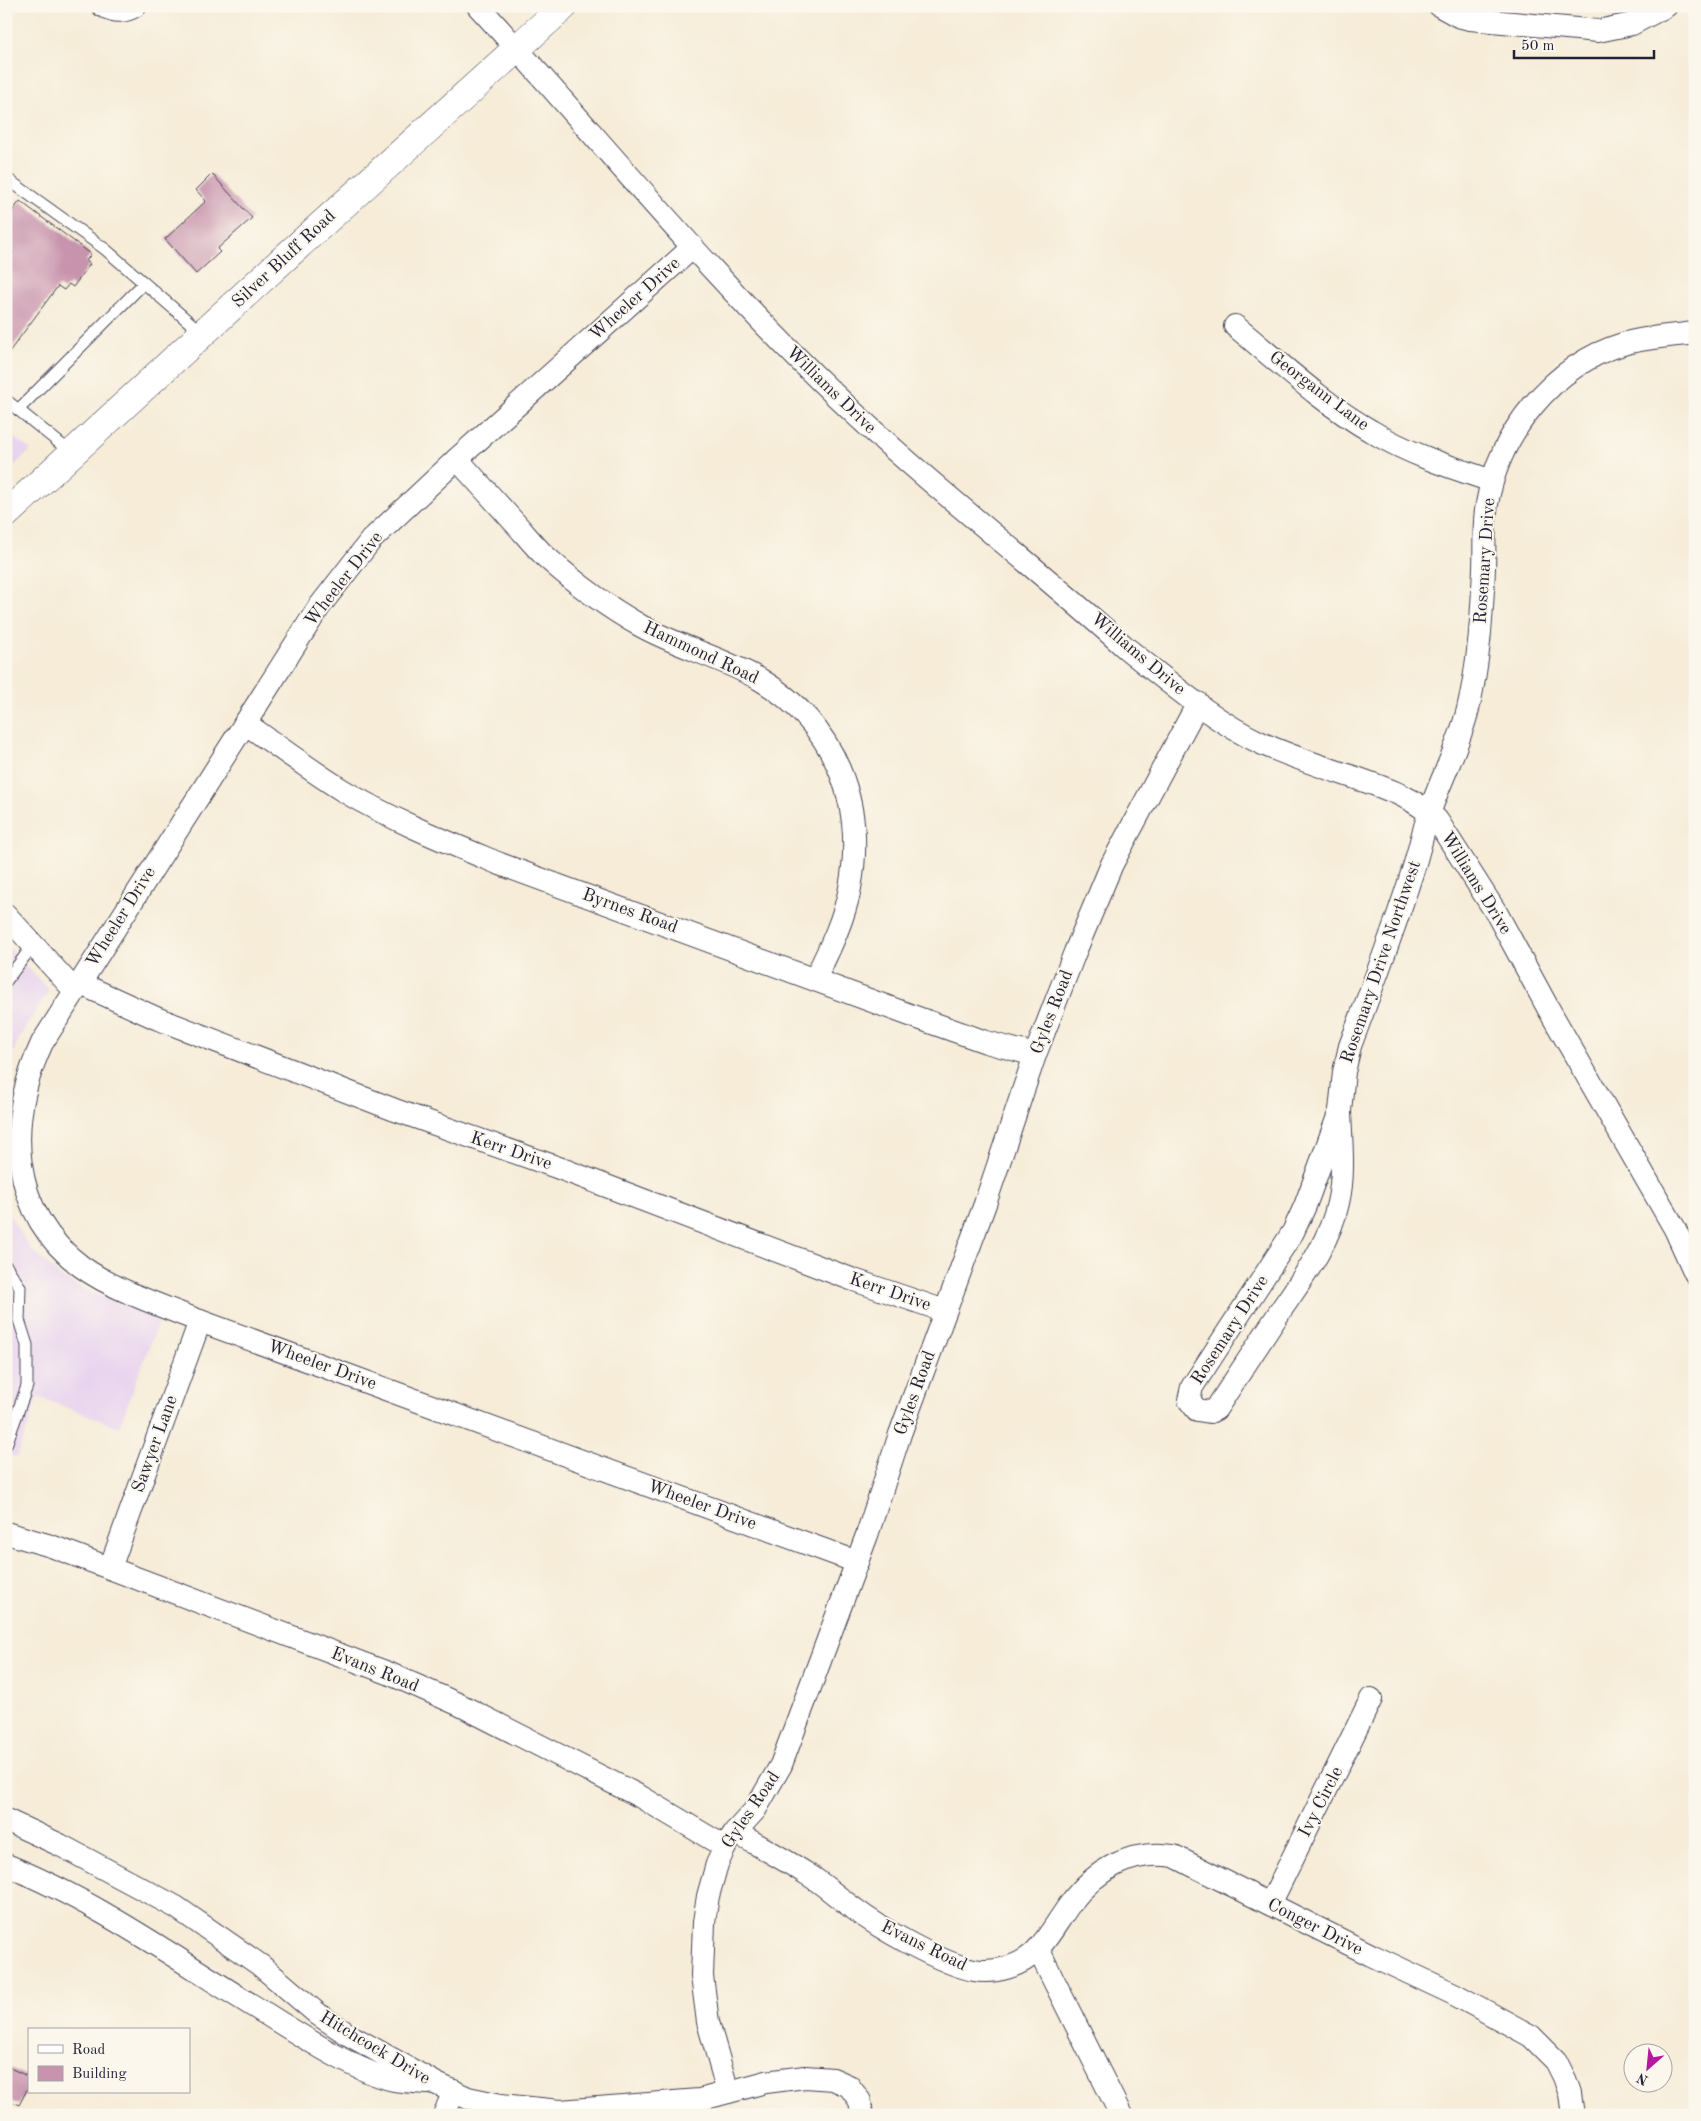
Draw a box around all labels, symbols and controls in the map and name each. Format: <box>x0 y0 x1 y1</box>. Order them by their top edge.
scale bar <box>1514 28 1654 60</box>
text: 50 m <box>1521 39 1555 54</box>
street label: Silver Bluff Road <box>229 207 339 311</box>
street label: Wheeler Drive <box>586 254 684 344</box>
street label: Williams Drive <box>783 343 879 437</box>
street label: Georgann Lane <box>1266 348 1372 434</box>
street label: Rosemary Drive <box>1472 497 1498 625</box>
street label: Wheeler Drive <box>302 528 386 630</box>
street label: Williams Drive <box>1087 609 1189 699</box>
street label: Hammond Road <box>641 618 761 688</box>
street label: Williams Drive <box>1437 829 1515 937</box>
street label: Rosemary Drive Northwest <box>1338 858 1424 1066</box>
street label: Wheeler Drive <box>83 864 159 970</box>
street label: Byrnes Road <box>580 885 680 937</box>
street label: Gyles Road <box>1028 967 1076 1057</box>
street label: Kerr Drive <box>468 1129 554 1173</box>
street label: Kerr Drive <box>847 1270 933 1314</box>
street label: Rosemary Drive <box>1188 1272 1272 1388</box>
street label: Wheeler Drive <box>265 1337 379 1393</box>
street label: Gyles Road <box>891 1348 939 1438</box>
street label: Sawyer Lane <box>129 1393 181 1495</box>
street label: Wheeler Drive <box>645 1477 759 1533</box>
street label: Evans Road <box>329 1644 421 1696</box>
street label: Ivy Circle <box>1296 1764 1346 1840</box>
street label: Gyles Road <box>719 1768 783 1852</box>
street label: Conger Drive <box>1264 1895 1366 1959</box>
street label: Evans Road <box>878 1918 970 1974</box>
street label: Hitchcock Drive <box>317 2008 433 2088</box>
legend <box>28 2028 190 2094</box>
text: Road <box>72 2043 106 2058</box>
north arrow <box>1624 2044 1674 2094</box>
text: Building <box>72 2067 127 2082</box>
text: N <box>1634 2070 1650 2087</box>

